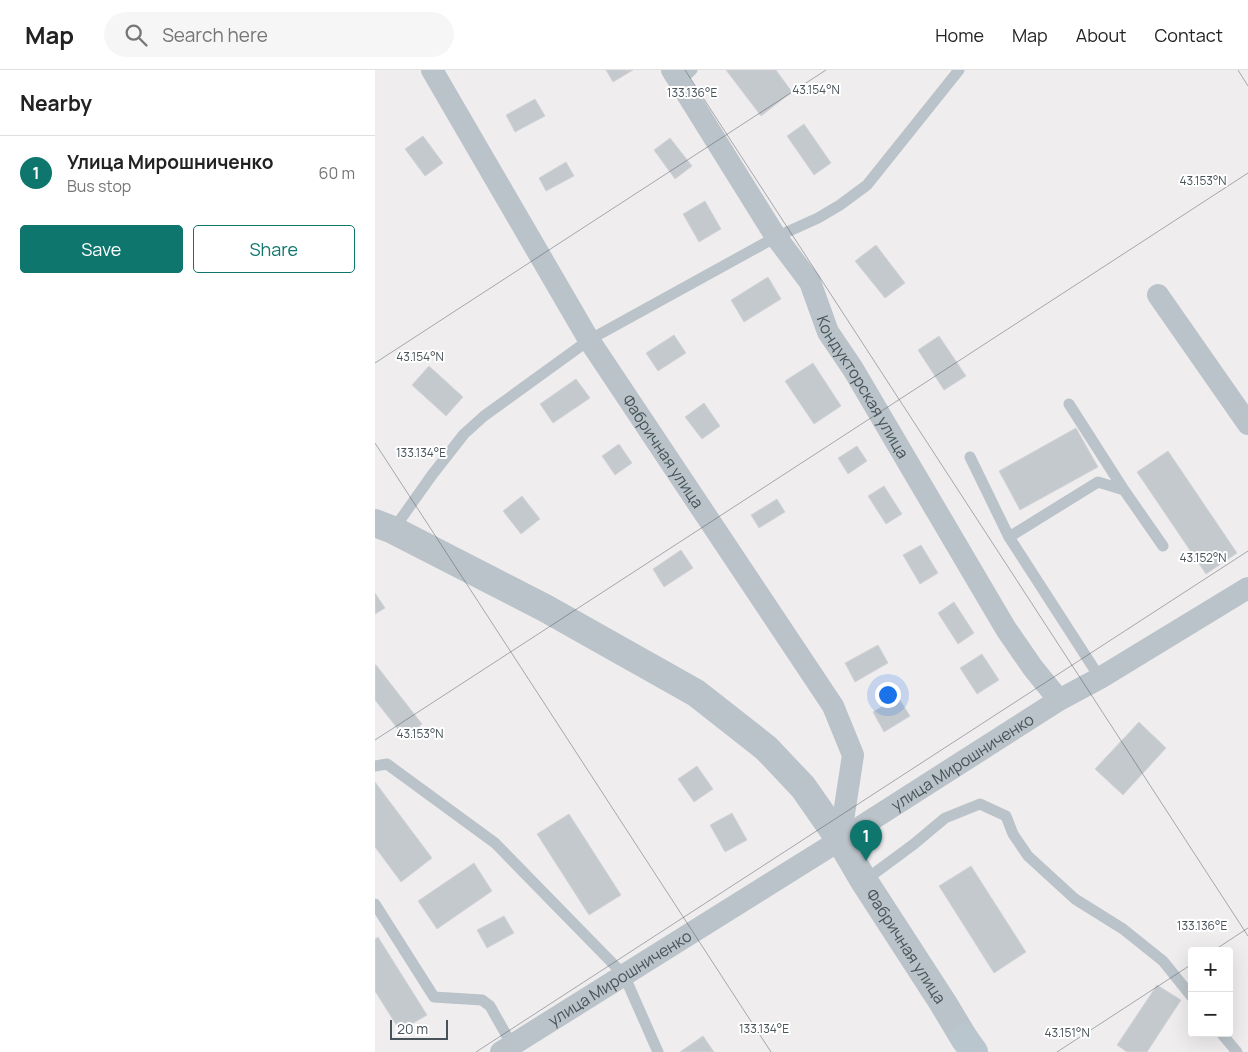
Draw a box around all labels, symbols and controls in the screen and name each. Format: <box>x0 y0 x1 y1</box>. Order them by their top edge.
search box <box>104 12 454 57</box>
text: Map <box>25 18 74 51</box>
icon: search <box>122 21 150 49</box>
text: Search here <box>162 22 268 48</box>
text: Home <box>935 23 984 47</box>
text: Map <box>1012 23 1048 47</box>
text: About <box>1076 23 1126 47</box>
text: Contact <box>1154 23 1223 47</box>
text: 43.154°N <box>792 81 840 98</box>
text: 133.136°E <box>667 84 717 101</box>
text: Nearby <box>20 89 92 117</box>
text: Улица Мирошниченко <box>67 149 273 175</box>
text: 1 <box>32 162 40 184</box>
text: 60 m <box>319 162 355 184</box>
text: 43.153°N <box>1179 172 1227 189</box>
text: Bus stop <box>67 175 131 197</box>
button: Save <box>20 225 183 273</box>
button: Share <box>193 225 355 273</box>
street label: Кондукторская улица <box>812 312 914 462</box>
text: 43.154°N <box>396 348 444 365</box>
street label: Фабричная улица <box>617 390 709 512</box>
text: 133.134°E <box>396 444 446 461</box>
text: 43.152°N <box>1179 549 1227 566</box>
your location <box>875 682 901 708</box>
street label: улица Мирошниченко <box>887 708 1038 816</box>
text: 43.153°N <box>396 725 444 742</box>
pin: 1 <box>850 820 882 861</box>
street label: Фабричная улица <box>861 885 951 1008</box>
text: 133.136°E <box>1177 917 1227 934</box>
street label: улица Мирошниченко <box>544 925 696 1031</box>
map controls <box>1188 947 1233 1037</box>
button: + <box>1188 947 1233 992</box>
button: − <box>1188 992 1233 1037</box>
scale bar <box>390 1017 447 1040</box>
text: 20 m <box>397 1019 428 1038</box>
text: 133.134°E <box>739 1020 789 1037</box>
text: 43.151°N <box>1044 1024 1090 1041</box>

